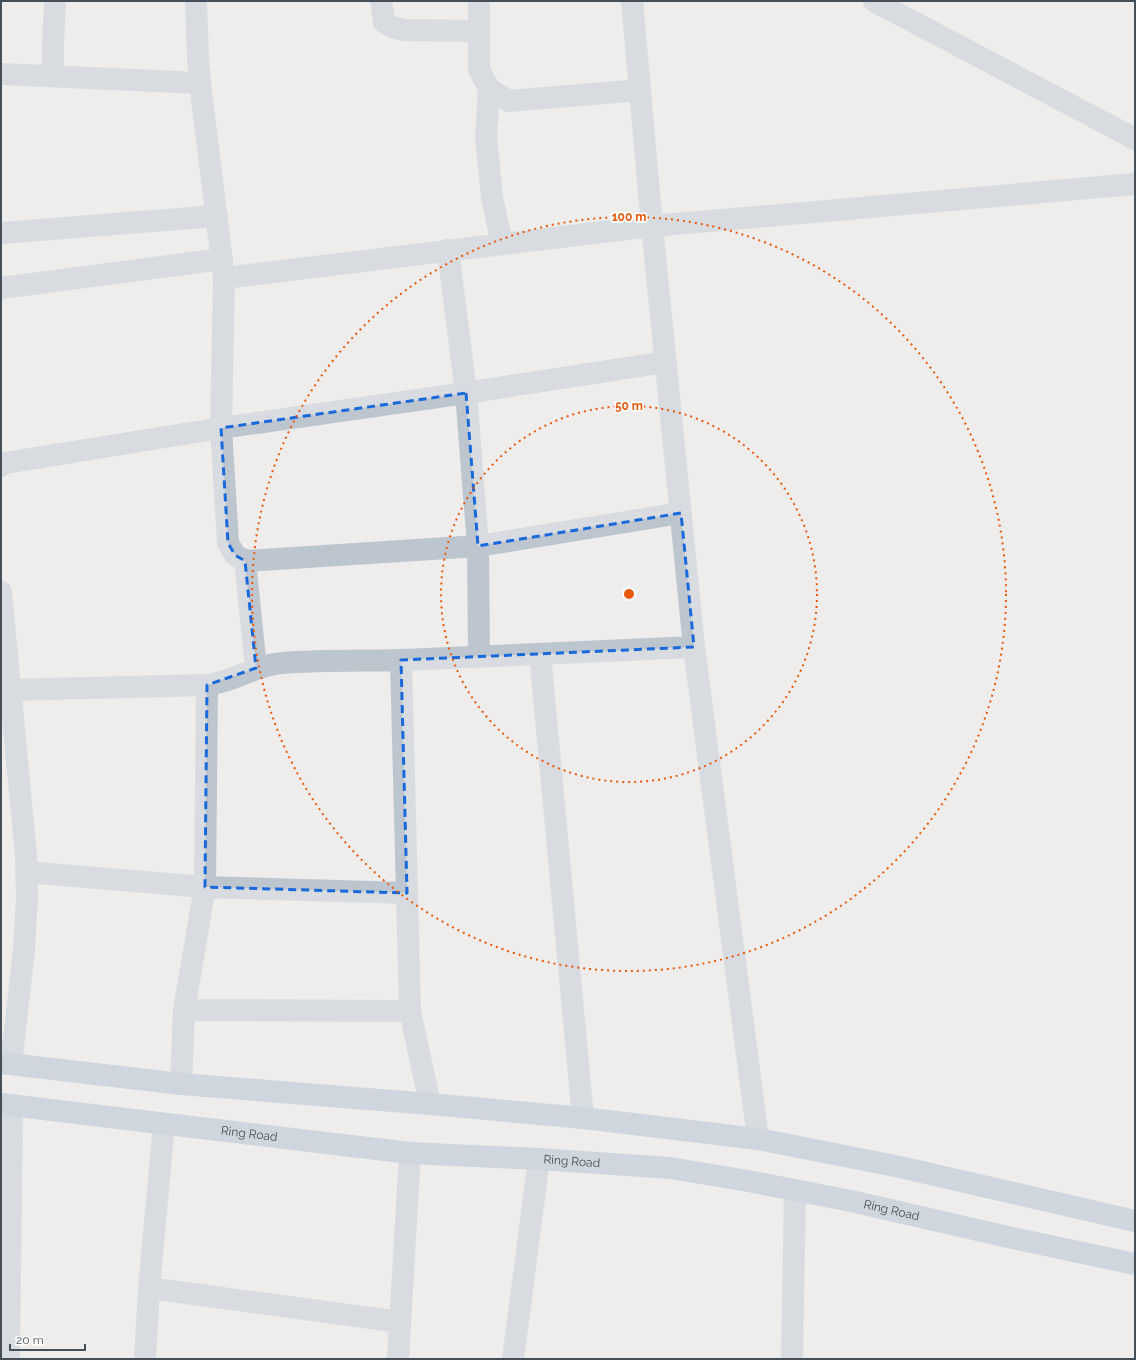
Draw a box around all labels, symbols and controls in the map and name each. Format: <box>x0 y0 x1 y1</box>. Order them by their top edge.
text: 100 m <box>612 210 646 224</box>
text: 50 m <box>615 399 643 413</box>
centre of rings <box>622 587 636 601</box>
street label: Ring Road <box>220 1123 278 1144</box>
street label: Ring Road <box>543 1152 601 1170</box>
street label: Ring Road <box>862 1197 921 1223</box>
scale bar <box>10 1326 85 1352</box>
text: 20 m <box>16 1333 44 1347</box>

